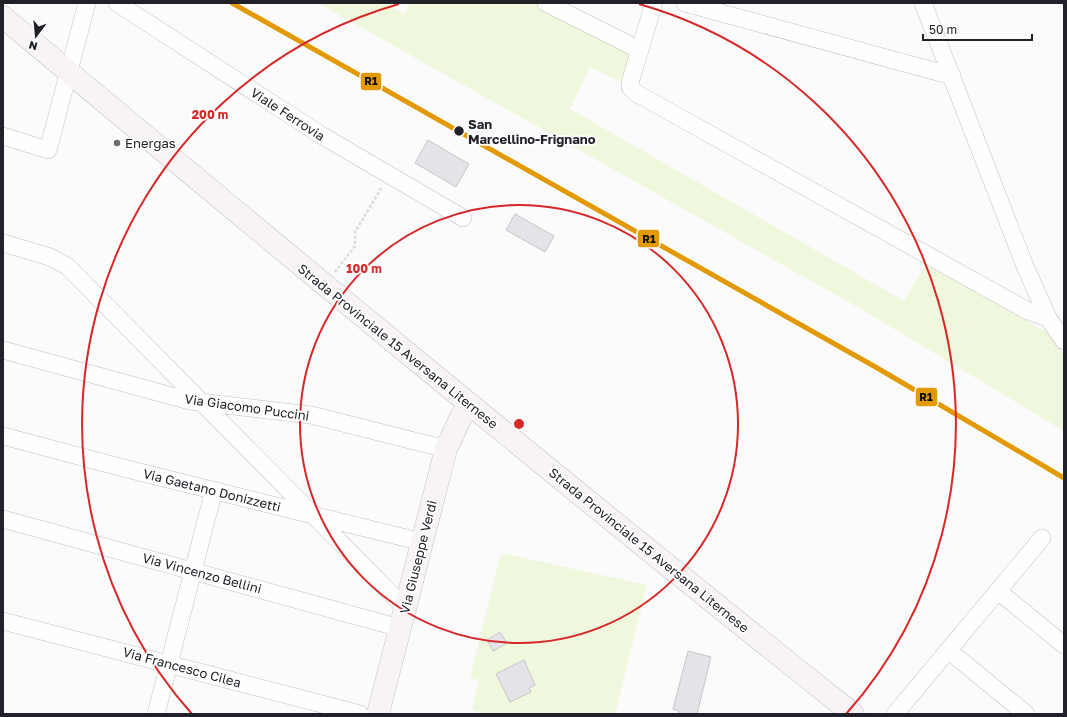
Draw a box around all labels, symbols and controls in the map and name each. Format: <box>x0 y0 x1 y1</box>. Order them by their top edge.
north arrow <box>16 16 56 56</box>
scale bar <box>923 16 1032 42</box>
text: 50 m <box>929 22 957 37</box>
text: N <box>27 39 39 53</box>
line badge: R1 <box>360 72 382 91</box>
text: R1 <box>364 74 378 87</box>
street label: Viale Ferrovia <box>248 84 328 144</box>
text: 200 m <box>192 107 228 122</box>
place label: San Marcellino-Frignano <box>468 116 596 147</box>
marker: San Marcellino-Frignano <box>452 124 466 138</box>
place label: Energas <box>125 135 176 151</box>
marker: Energas <box>112 138 122 148</box>
line badge: R1 <box>637 229 660 248</box>
text: R1 <box>642 232 656 245</box>
street label: Strada Provinciale 15 Aversana Liternese <box>295 260 501 432</box>
text: 100 m <box>346 261 382 276</box>
line badge: R1 <box>915 387 938 407</box>
street label: Via Giacomo Puccini <box>184 390 310 424</box>
text: R1 <box>919 390 933 403</box>
centre of rings <box>512 417 526 431</box>
street label: Strada Provinciale 15 Aversana Liternese <box>546 464 752 636</box>
street label: Via Gaetano Donizzetti <box>141 465 283 515</box>
street label: Via Giuseppe Verdi <box>396 499 440 615</box>
street label: Via Vincenzo Bellini <box>141 549 263 597</box>
street label: Via Francesco Cilea <box>121 644 243 690</box>

